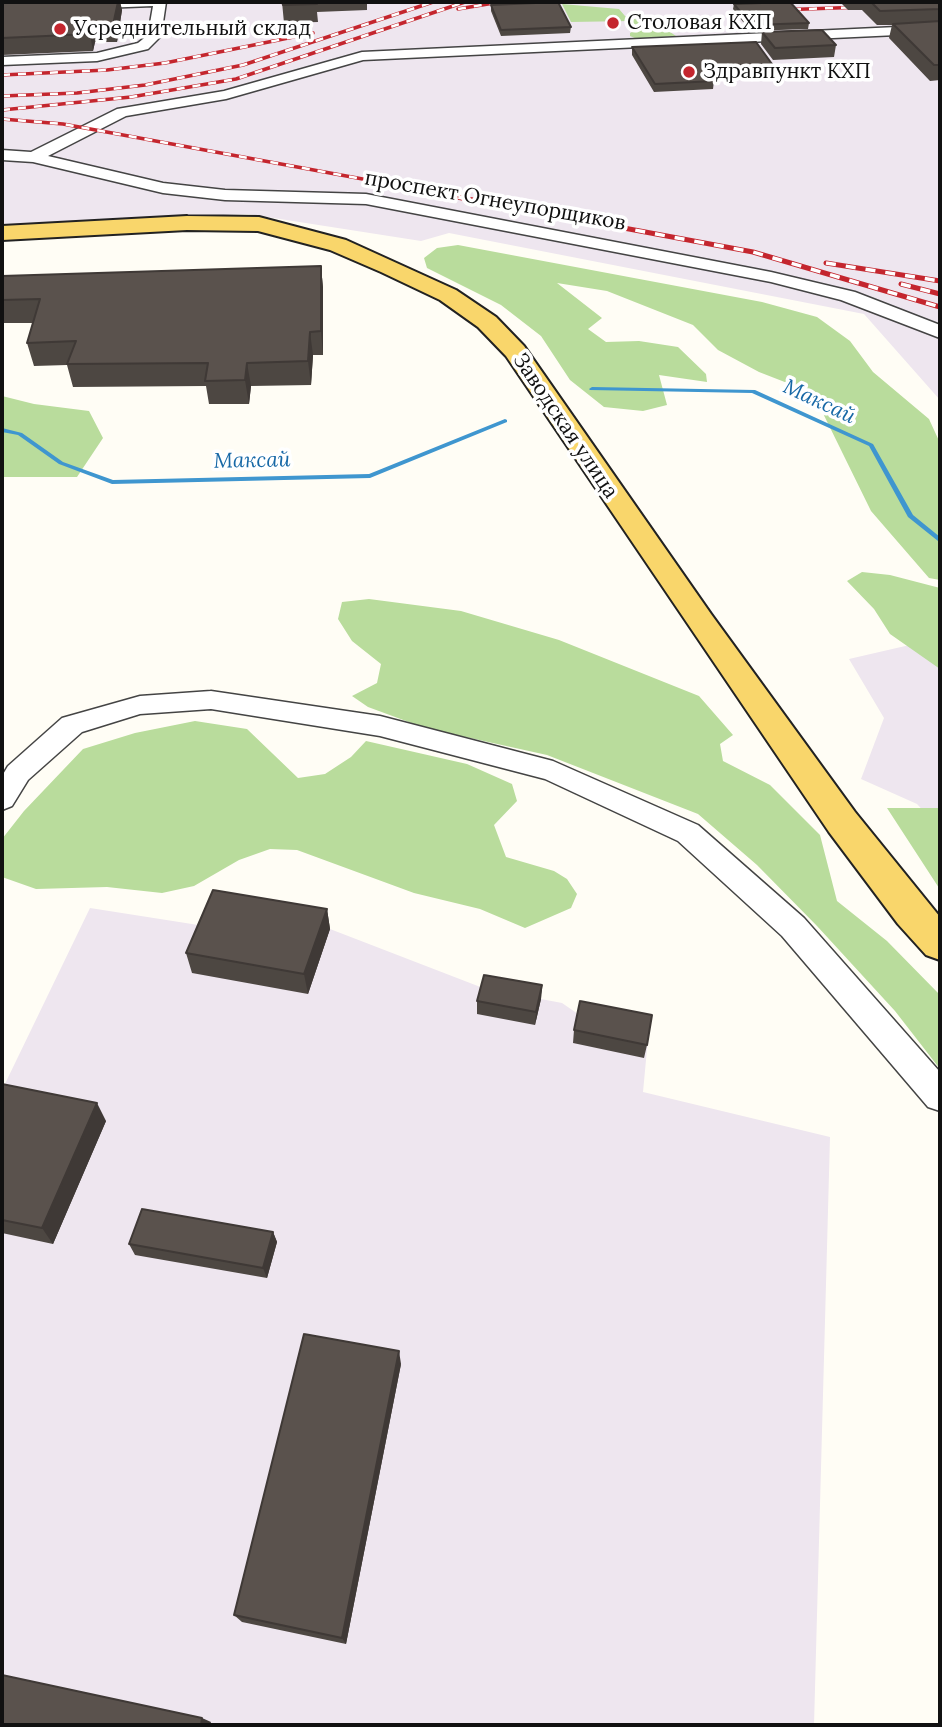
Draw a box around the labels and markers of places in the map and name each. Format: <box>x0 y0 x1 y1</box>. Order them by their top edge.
place label: Столовая КХП <box>627 10 772 36</box>
marker: Столовая КХП <box>605 15 621 31</box>
place label: Усреднительный склад <box>74 16 311 42</box>
marker: Усреднительный склад <box>52 21 68 37</box>
place label: Здравпункт КХП <box>703 59 871 85</box>
marker: Здравпункт КХП <box>681 64 697 80</box>

